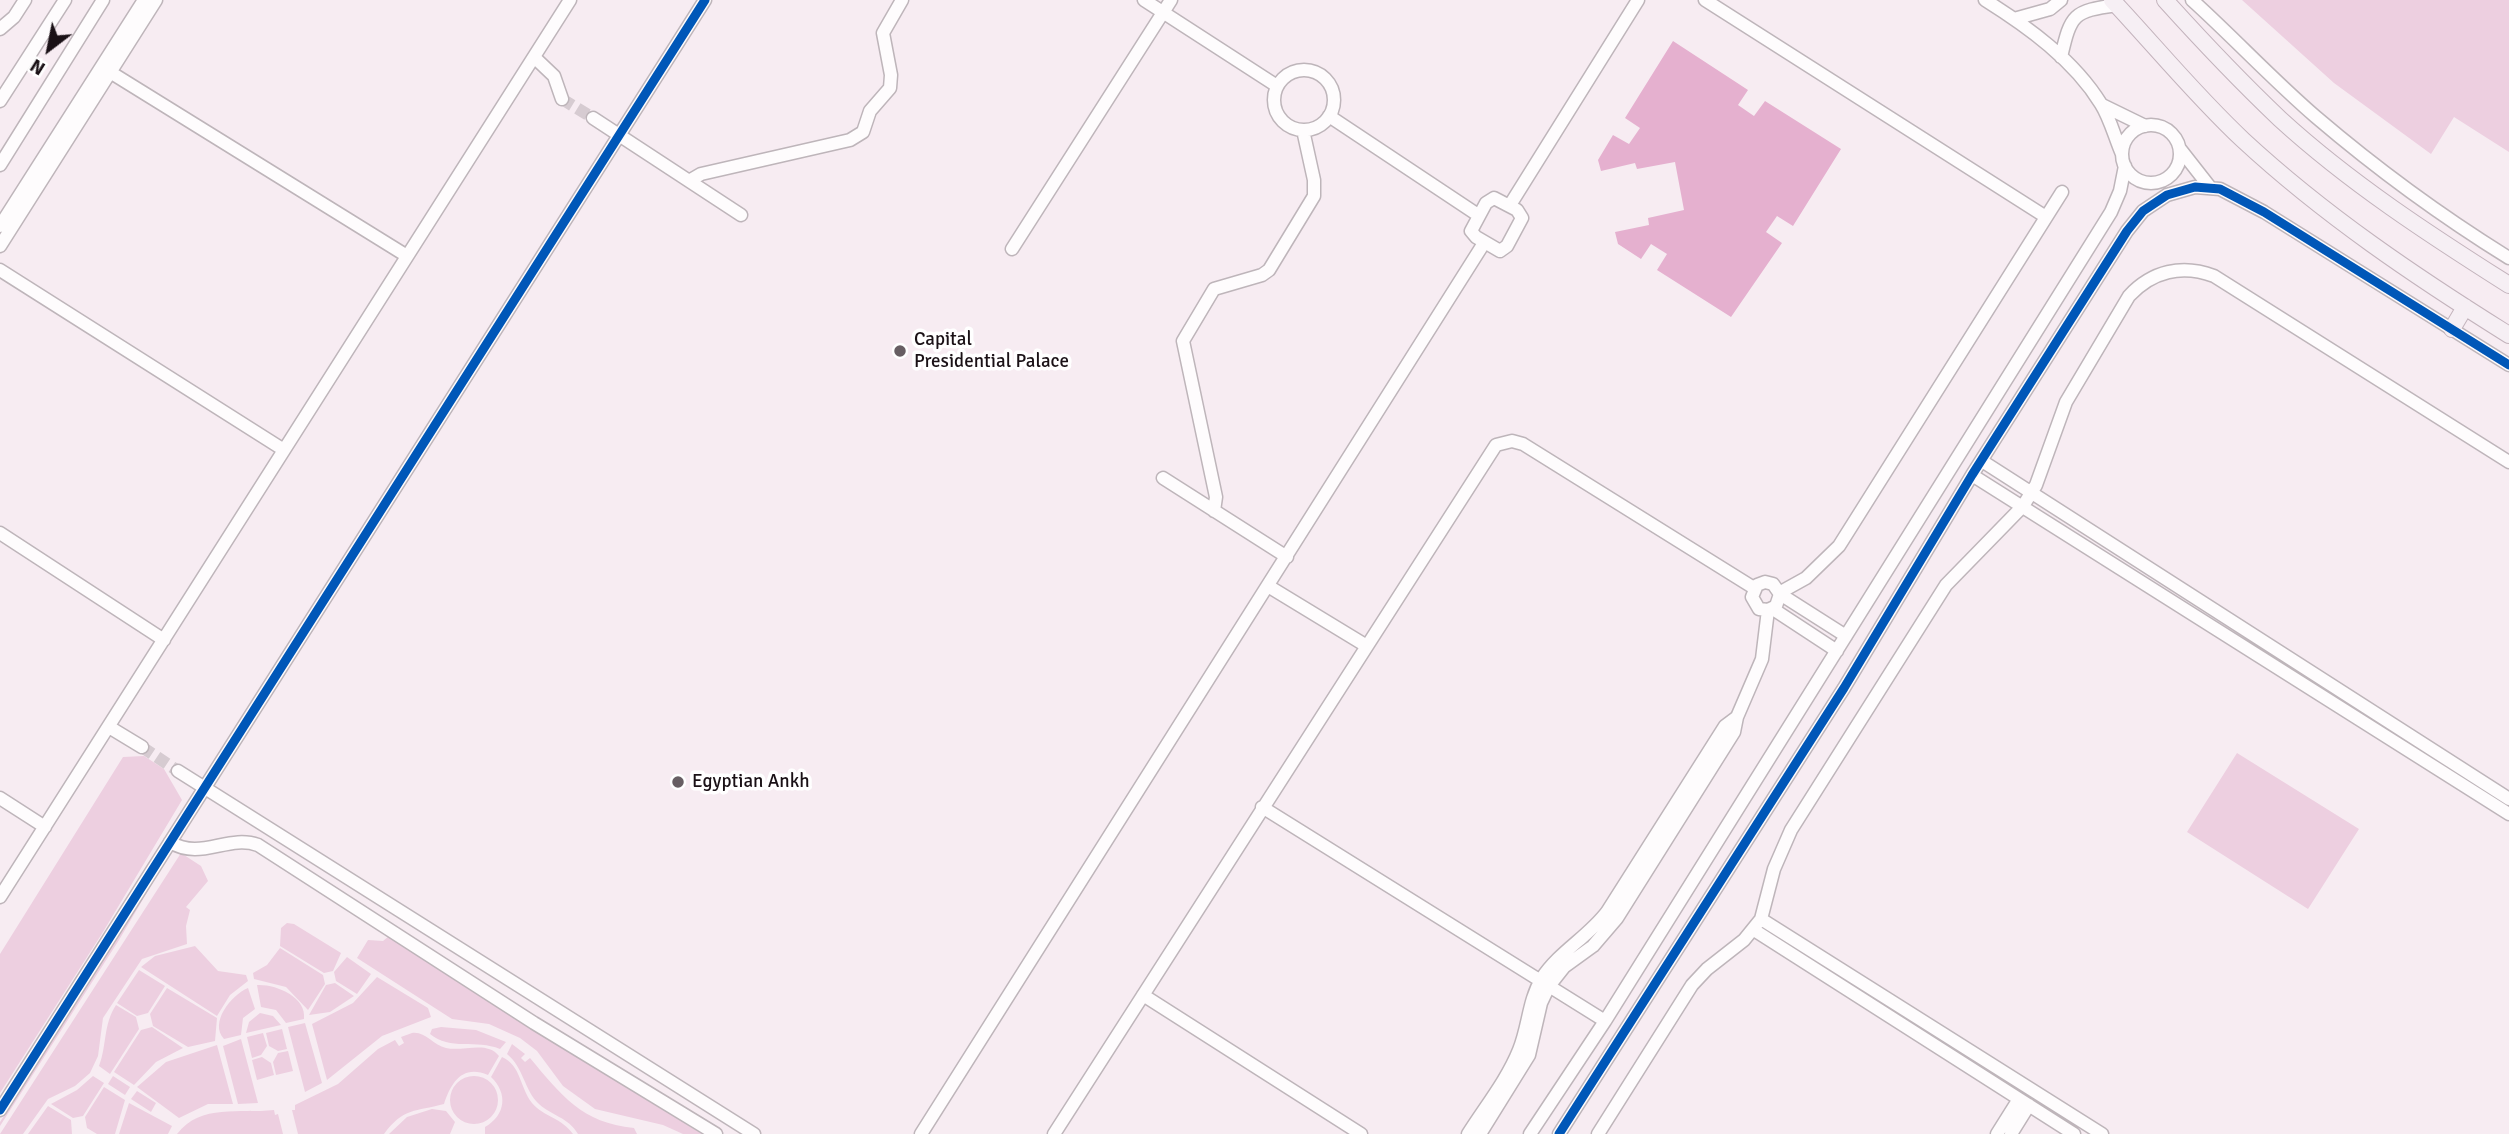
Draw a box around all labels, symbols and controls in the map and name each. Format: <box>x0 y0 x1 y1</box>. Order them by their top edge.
north arrow <box>14 14 84 84</box>
text: N <box>26 53 50 80</box>
place label: Capital Presidential Palace <box>914 329 1069 373</box>
marker: Capital Presidential Palace <box>892 343 908 359</box>
place label: Egyptian Ankh <box>692 771 810 793</box>
marker: Egyptian Ankh <box>670 774 686 790</box>

